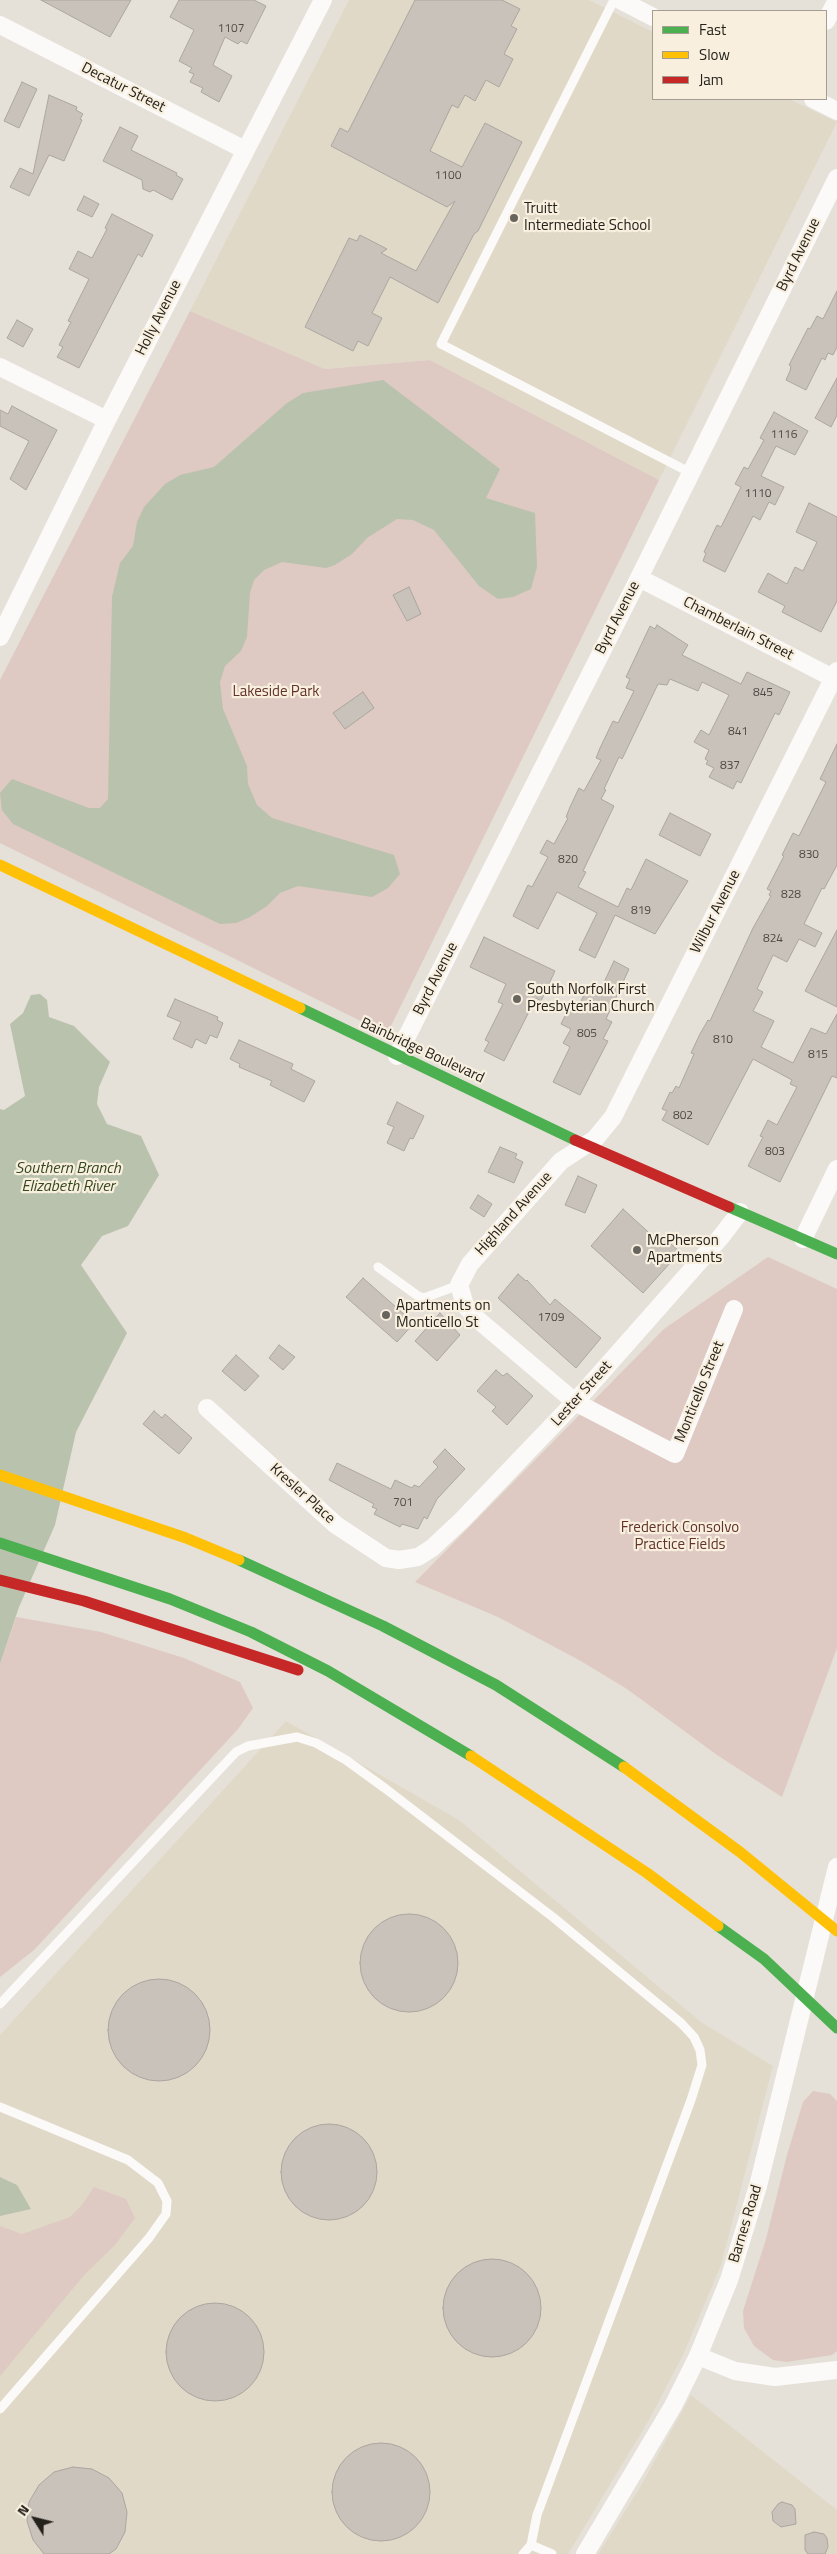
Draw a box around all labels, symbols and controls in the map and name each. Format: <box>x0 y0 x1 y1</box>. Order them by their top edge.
legend <box>652 10 827 100</box>
text: Fast <box>699 18 726 41</box>
house number: 1107 <box>218 22 244 36</box>
text: Slow <box>699 43 730 66</box>
street label: Decatur Street <box>78 59 168 117</box>
text: Jam <box>699 68 723 91</box>
house number: 1100 <box>435 169 461 183</box>
place label: Truitt Intermediate School <box>524 200 651 235</box>
marker: Truitt Intermediate School <box>508 212 520 224</box>
street label: Byrd Avenue <box>773 215 825 295</box>
street label: Holly Avenue <box>132 277 186 359</box>
house number: 1116 <box>771 428 797 442</box>
house number: 1110 <box>745 487 771 501</box>
street label: Byrd Avenue <box>592 578 644 658</box>
street label: Chamberlain Street <box>680 593 796 665</box>
park label: Lakeside Park <box>232 683 320 701</box>
house number: 845 <box>753 686 773 700</box>
house number: 841 <box>728 725 748 739</box>
house number: 837 <box>720 759 740 773</box>
house number: 830 <box>799 848 819 862</box>
house number: 820 <box>558 853 578 867</box>
street label: Wilbur Avenue <box>687 867 745 957</box>
house number: 828 <box>781 888 801 902</box>
house number: 819 <box>631 904 651 918</box>
house number: 824 <box>763 932 783 946</box>
street label: Byrd Avenue <box>410 939 462 1019</box>
place label: South Norfolk First Presbyterian Church <box>527 981 654 1016</box>
marker: South Norfolk First Presbyterian Church <box>511 993 523 1005</box>
street label: Bainbridge Boulevard <box>357 1014 487 1088</box>
house number: 805 <box>577 1027 597 1041</box>
house number: 810 <box>713 1033 733 1047</box>
house number: 815 <box>808 1048 828 1062</box>
house number: 802 <box>673 1109 693 1123</box>
house number: 803 <box>765 1145 785 1159</box>
water label: Southern Branch Elizabeth River <box>15 1159 121 1197</box>
street label: Highland Avenue <box>472 1168 556 1260</box>
place label: McPherson Apartments <box>647 1232 722 1267</box>
marker: McPherson Apartments <box>631 1244 643 1256</box>
place label: Apartments on Monticello St <box>396 1297 490 1332</box>
marker: Apartments on Monticello St <box>380 1309 392 1321</box>
house number: 1709 <box>538 1311 564 1325</box>
street label: Monticello Street <box>671 1339 729 1445</box>
street label: Lester Street <box>548 1358 616 1430</box>
street label: Kresler Place <box>266 1460 338 1528</box>
house number: 701 <box>393 1496 413 1510</box>
park label: Frederick Consolvo Practice Fields <box>621 1519 739 1554</box>
street label: Barnes Road <box>726 2183 766 2265</box>
north arrow <box>10 2494 60 2544</box>
text: N <box>11 2500 34 2520</box>

